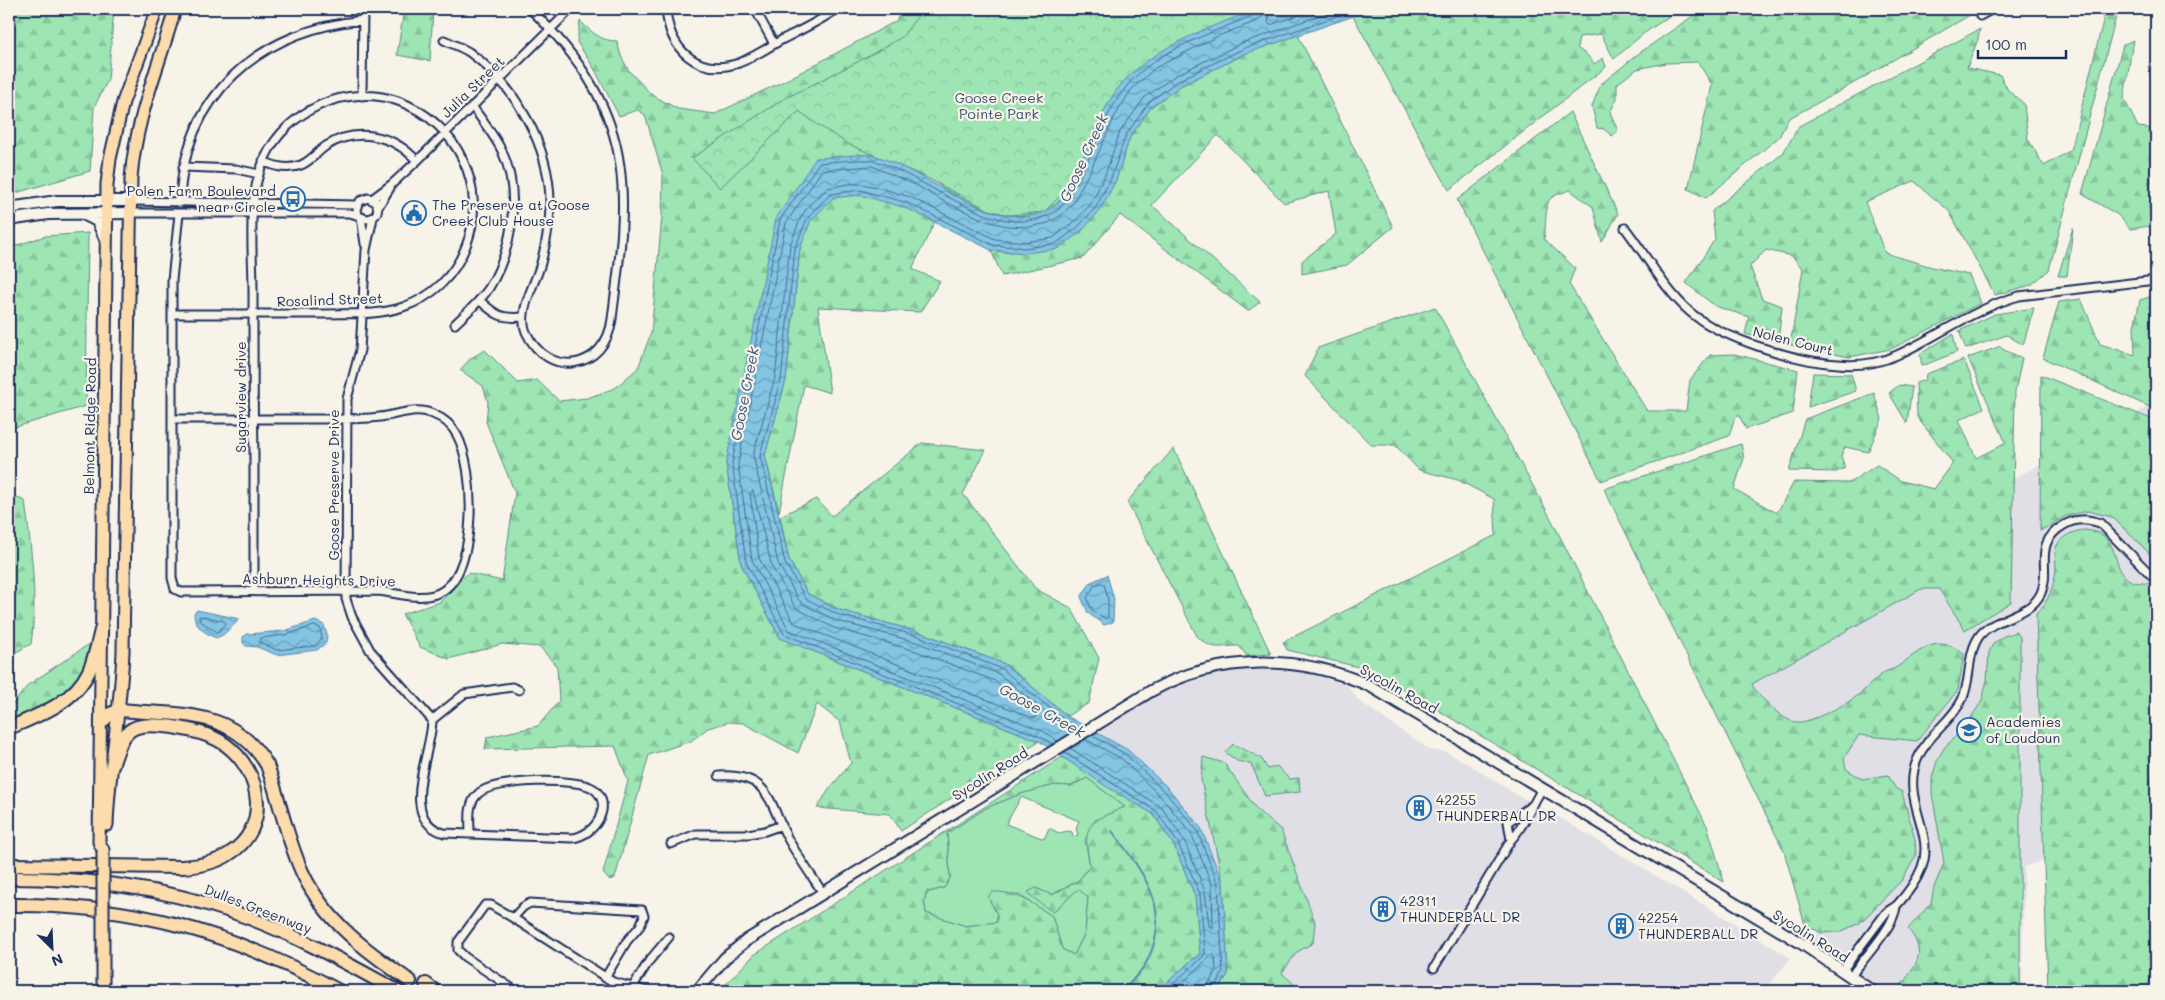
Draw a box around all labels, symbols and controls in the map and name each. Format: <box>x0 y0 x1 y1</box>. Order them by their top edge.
scale bar <box>1978 28 2065 60</box>
text: 100 m <box>1985 34 2027 54</box>
street label: Julia Street <box>437 52 508 122</box>
park label: Goose Creek Pointe Park <box>955 88 1043 123</box>
water label: Goose Creek <box>1054 109 1113 205</box>
place label: Polen Farm Boulevard near Circle <box>127 181 276 216</box>
bus stop icon: Polen Farm Boulevard near Circle <box>280 186 306 212</box>
place label: The Preserve at Goose Creek Club House <box>432 195 590 230</box>
public building icon: The Preserve at Goose Creek Club House <box>401 200 427 226</box>
street label: Rosalind Street <box>277 288 383 311</box>
street label: Nolen Court <box>1751 321 1835 360</box>
street label: Sugarview drive <box>231 341 250 453</box>
water label: Goose Creek <box>725 344 763 442</box>
street label: Belmont Ridge Road <box>79 357 100 495</box>
street label: Goose Preserve Drive <box>324 409 343 561</box>
street label: Ashburn Heights Drive <box>242 569 396 590</box>
street label: Sycolin Road <box>1357 659 1442 718</box>
water label: Goose Creek <box>996 678 1090 742</box>
place label: Academies of Loudoun <box>1986 712 2061 747</box>
school or university icon: Academies of Loudoun <box>1956 717 1982 743</box>
street label: Sycolin Road <box>948 743 1032 805</box>
place label: 42255 THUNDERBALL DR <box>1436 790 1556 825</box>
building icon: 42255 THUNDERBALL DR <box>1406 795 1432 821</box>
street label: Dulles Greenway <box>202 879 315 938</box>
place label: 42311 THUNDERBALL DR <box>1400 891 1520 926</box>
building icon: 42311 THUNDERBALL DR <box>1370 896 1396 922</box>
street label: Sycolin Road <box>1769 905 1853 967</box>
place label: 42254 THUNDERBALL DR <box>1638 908 1758 943</box>
building icon: 42254 THUNDERBALL DR <box>1608 913 1634 939</box>
north arrow <box>28 922 78 972</box>
text: N <box>49 949 66 971</box>

